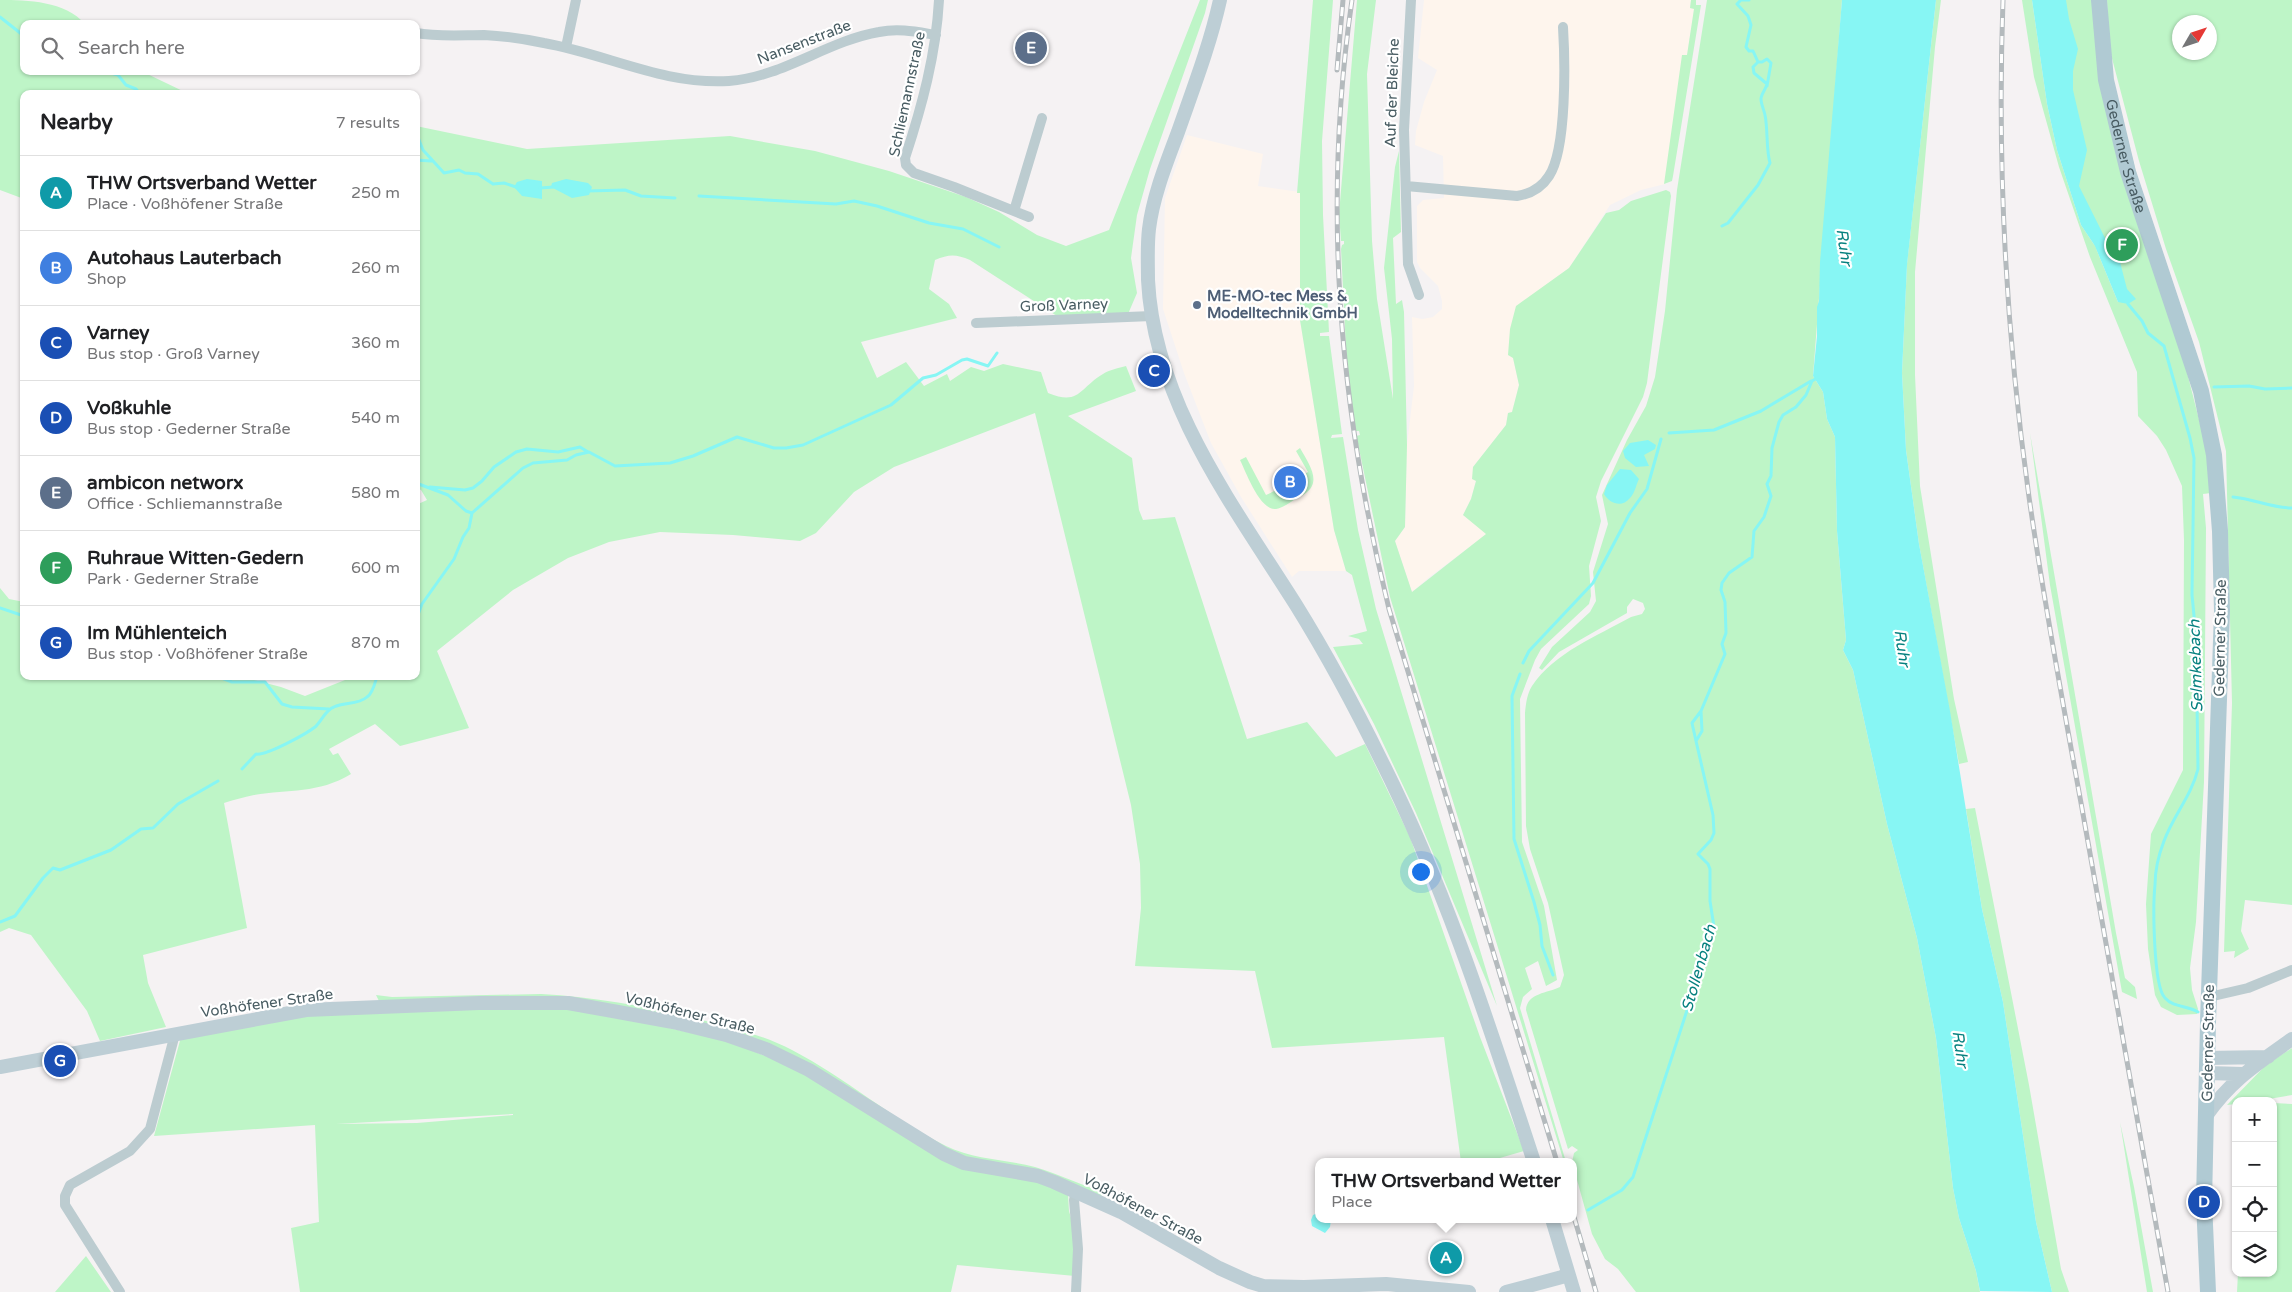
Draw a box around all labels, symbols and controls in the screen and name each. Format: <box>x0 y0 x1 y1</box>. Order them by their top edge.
north arrow <box>2172 15 2217 60</box>
street label: Nansenstraße <box>755 16 853 68</box>
search box <box>20 20 420 75</box>
pin: E <box>1015 29 1047 67</box>
street label: Schliemannstraße <box>885 30 929 158</box>
icon: search <box>38 34 66 62</box>
text: Search here <box>78 37 185 59</box>
street label: Auf der Bleiche <box>1381 38 1403 148</box>
street label: Gederner Straße <box>2102 97 2150 215</box>
text: Nearby <box>40 110 113 135</box>
text: 7 results <box>336 113 400 133</box>
text: THW Ortsverband Wetter <box>87 172 317 194</box>
text: A <box>50 183 62 203</box>
text: 250 m <box>351 183 400 203</box>
text: Place · Voßhöfener Straße <box>87 194 283 214</box>
pin: F <box>2106 226 2138 264</box>
water label: Ruhr <box>1832 227 1857 269</box>
text: Autohaus Lauterbach <box>87 247 282 269</box>
text: B <box>50 258 62 278</box>
text: 260 m <box>351 258 400 278</box>
text: Shop <box>87 269 126 289</box>
place label: ME-MO-tec Mess & Modelltechnik GmbH <box>1207 287 1358 322</box>
street label: Groß Varney <box>1020 294 1108 316</box>
marker: ME-MO-tec Mess & Modelltechnik GmbH <box>1191 299 1203 311</box>
text: Varney <box>87 322 150 344</box>
text: C <box>50 333 62 353</box>
text: 360 m <box>351 333 400 353</box>
text: Bus stop · Groß Varney <box>87 344 260 364</box>
pin: C <box>1138 352 1170 390</box>
text: Voßkuhle <box>87 397 171 419</box>
text: D <box>50 408 62 428</box>
text: 540 m <box>351 408 400 428</box>
text: Bus stop · Gederner Straße <box>87 419 291 439</box>
pin: B <box>1274 463 1306 501</box>
text: ambicon networx <box>87 472 243 494</box>
text: E <box>51 483 61 503</box>
text: 580 m <box>351 483 400 503</box>
text: Office · Schliemannstraße <box>87 494 282 514</box>
text: Ruhraue Witten-Gedern <box>87 547 304 569</box>
text: F <box>51 558 61 578</box>
text: 600 m <box>351 558 400 578</box>
text: Park · Gederner Straße <box>87 569 259 589</box>
street label: Gederner Straße <box>2210 579 2230 697</box>
water label: Selmkebach <box>2184 618 2208 713</box>
text: Im Mühlenteich <box>87 622 227 644</box>
water label: Ruhr <box>1890 628 1915 670</box>
text: G <box>50 633 62 653</box>
text: 870 m <box>351 633 400 653</box>
text: Bus stop · Voßhöfener Straße <box>87 644 308 664</box>
your location <box>1408 859 1434 885</box>
water label: Stollenbach <box>1677 921 1721 1014</box>
street label: Gederner Straße <box>2198 984 2218 1102</box>
street label: Voßhöfener Straße <box>200 985 334 1021</box>
street label: Voßhöfener Straße <box>623 988 757 1038</box>
water label: Ruhr <box>1948 1029 1973 1071</box>
pin: G <box>44 1042 76 1080</box>
map controls <box>2232 1097 2277 1277</box>
button: + <box>2232 1097 2277 1142</box>
button: − <box>2232 1142 2277 1187</box>
popup <box>1315 1158 1577 1223</box>
street label: Voßhöfener Straße <box>1080 1170 1206 1248</box>
text: THW Ortsverband Wetter <box>1331 1170 1561 1192</box>
pin: D <box>2188 1183 2220 1221</box>
button: locate <box>2232 1187 2277 1232</box>
text: Place <box>1331 1192 1372 1212</box>
button: layers <box>2232 1232 2277 1277</box>
pin: A <box>1430 1239 1462 1277</box>

